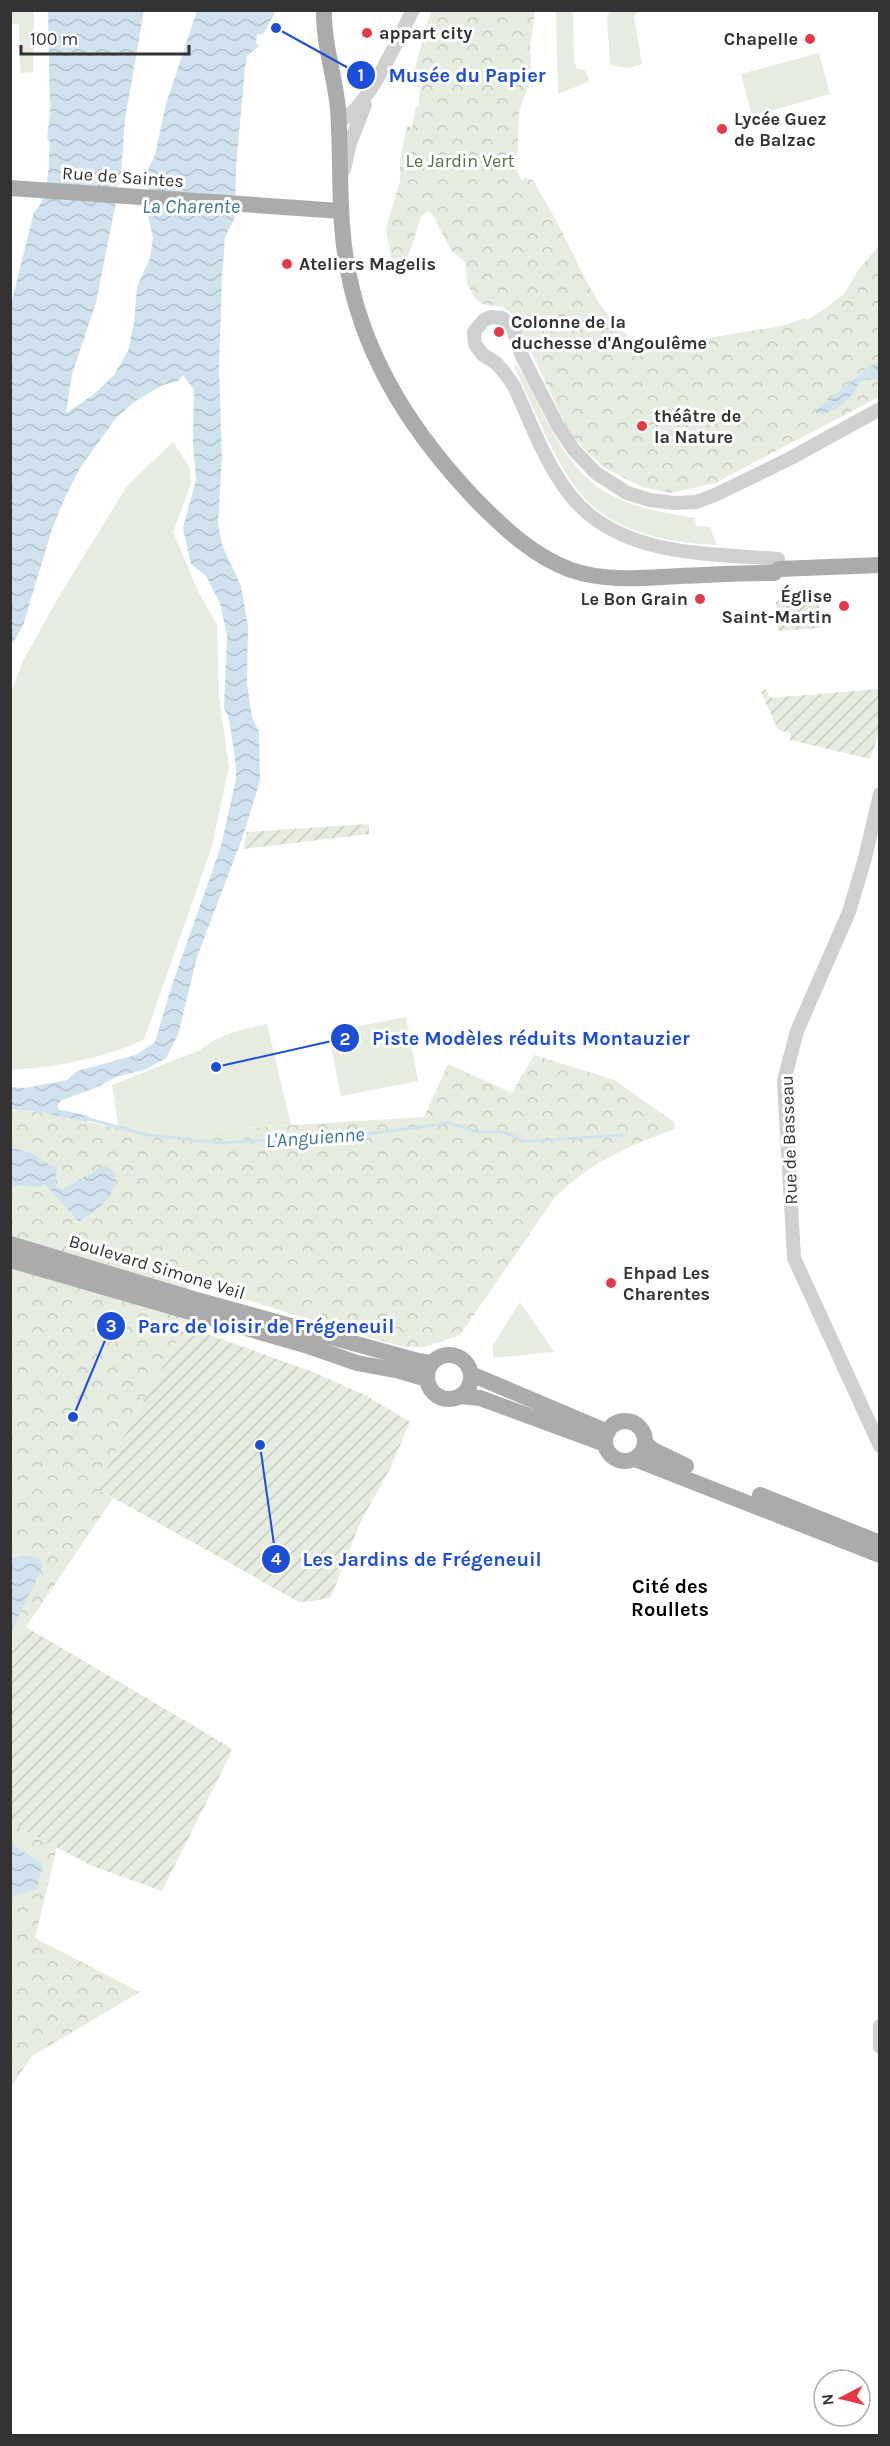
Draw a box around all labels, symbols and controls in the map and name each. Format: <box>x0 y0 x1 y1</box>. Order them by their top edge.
scale bar <box>21 18 189 56</box>
place label: appart city <box>379 22 472 44</box>
marker: appart city <box>360 26 374 40</box>
text: 100 m <box>30 28 78 50</box>
place label: Chapelle <box>724 28 798 50</box>
marker: Chapelle <box>803 32 817 46</box>
callout: Musée du Papier <box>346 56 557 94</box>
text: 1 <box>358 64 364 86</box>
text: Musée du Papier <box>388 64 546 87</box>
place label: Lycée Guez de Balzac <box>734 108 826 151</box>
marker: Lycée Guez de Balzac <box>715 122 729 136</box>
park label: Le Jardin Vert <box>406 150 515 172</box>
street label: Rue de Saintes <box>61 162 185 192</box>
water label: La Charente <box>142 195 240 218</box>
place label: Ateliers Magelis <box>299 253 436 275</box>
marker: Ateliers Magelis <box>280 257 294 271</box>
place label: Colonne de la duchesse d'Angoulême <box>511 311 707 354</box>
marker: Colonne de la duchesse d'Angoulême <box>492 325 506 339</box>
place label: théâtre de la Nature <box>654 405 741 448</box>
marker: théâtre de la Nature <box>635 419 649 433</box>
place label: Église Saint-Martin <box>721 584 832 628</box>
place label: Le Bon Grain <box>580 588 688 610</box>
marker: Le Bon Grain <box>693 592 707 606</box>
marker: Église Saint-Martin <box>837 599 851 613</box>
callout: Piste Modèles réduits Montauzier <box>330 1019 702 1057</box>
text: Piste Modèles réduits Montauzier <box>372 1027 690 1050</box>
text: 2 <box>340 1028 350 1050</box>
street label: Rue de Basseau <box>776 1075 802 1205</box>
water label: L'Anguienne <box>265 1123 365 1152</box>
street label: Boulevard Simone Veil <box>66 1230 248 1304</box>
place label: Ehpad Les Charentes <box>623 1262 710 1305</box>
marker: Ehpad Les Charentes <box>604 1276 618 1290</box>
callout: Parc de loisir de Frégeneuil <box>96 1307 407 1345</box>
text: 3 <box>105 1315 117 1337</box>
text: Parc de loisir de Frégeneuil <box>138 1315 394 1338</box>
callout: Les Jardins de Frégeneuil <box>261 1540 554 1578</box>
text: 4 <box>271 1548 282 1570</box>
text: Les Jardins de Frégeneuil <box>302 1548 542 1571</box>
district label: Cité des Roullets <box>631 1575 709 1621</box>
north arrow <box>812 2368 872 2428</box>
text: N <box>817 2393 838 2407</box>

